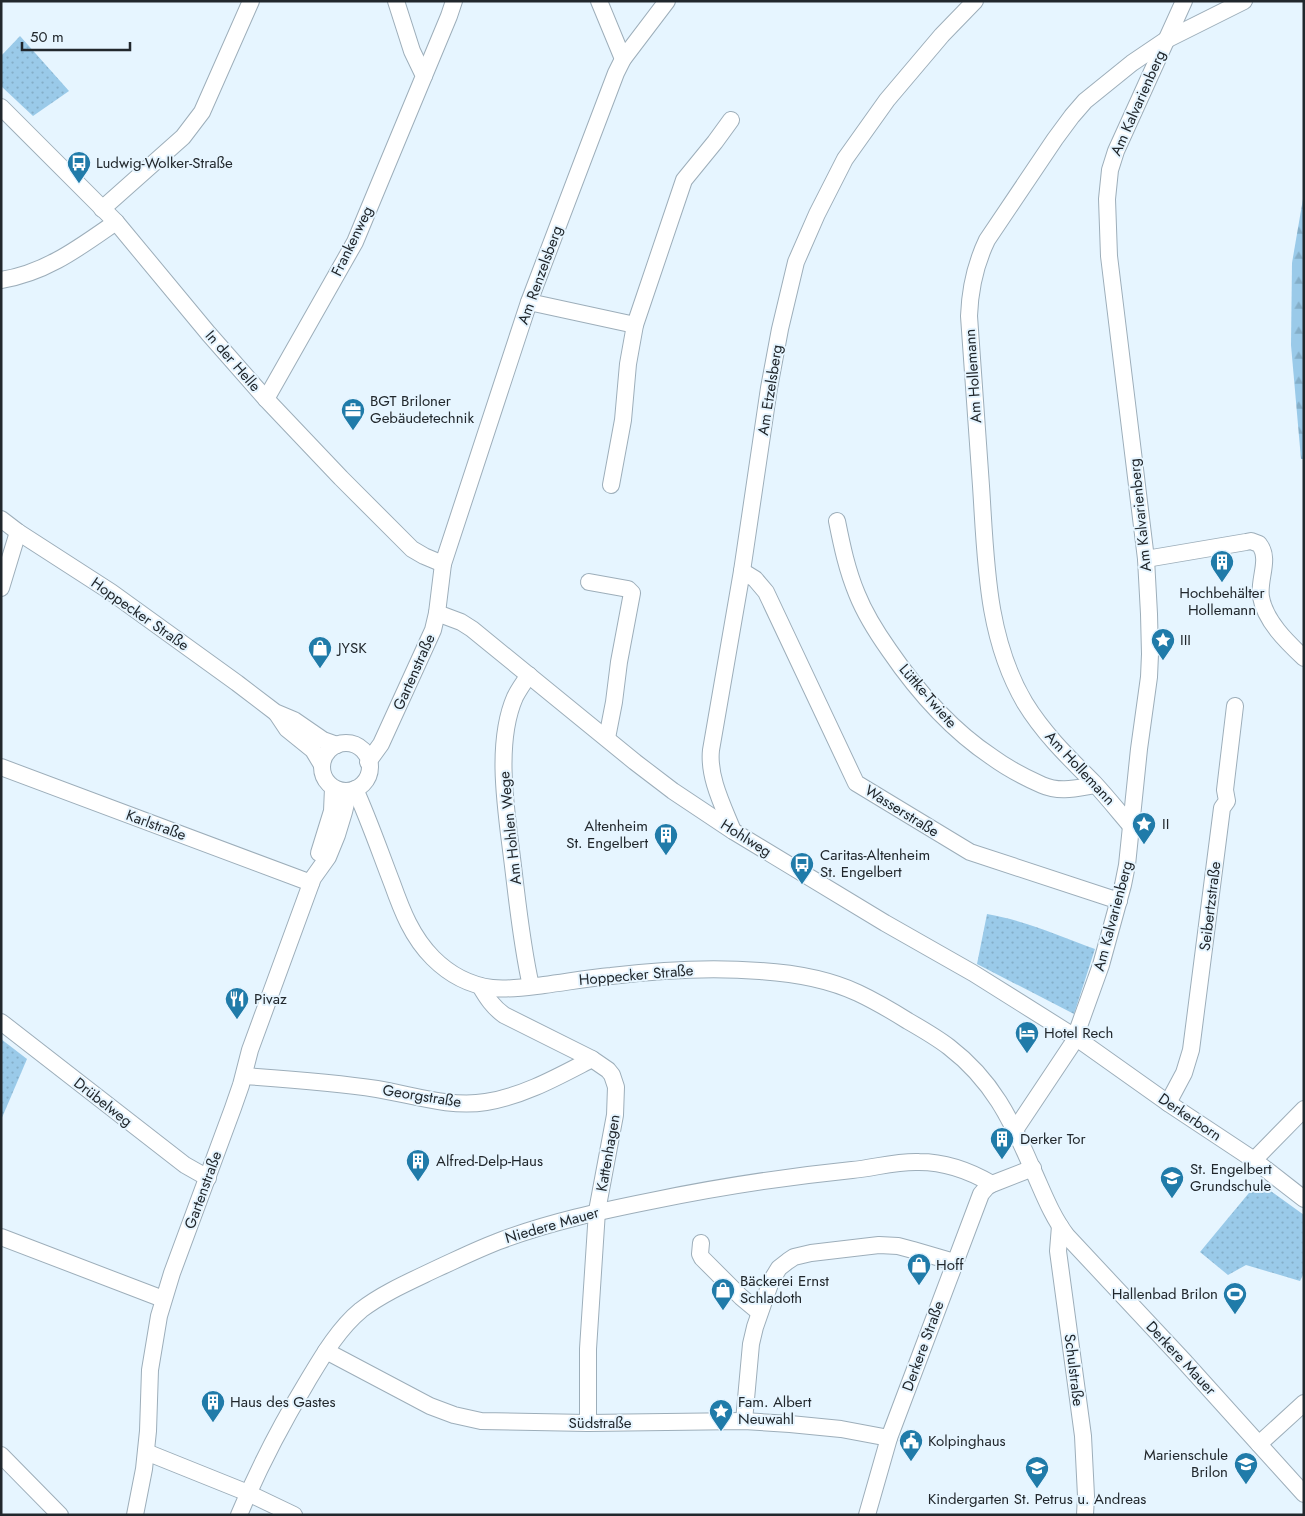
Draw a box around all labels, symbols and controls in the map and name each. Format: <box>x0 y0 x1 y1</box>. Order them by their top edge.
scale bar <box>22 20 130 52</box>
text: 50 m <box>30 26 64 48</box>
street label: Am Kalvarienberg <box>1105 47 1171 159</box>
bus stop icon: Ludwig-Wolker-Straße <box>66 150 92 184</box>
place label: Ludwig-Wolker-Straße <box>96 152 233 174</box>
street label: Frankenweg <box>326 202 378 280</box>
street label: Am Renzelsberg <box>512 222 568 328</box>
street label: In der Helle <box>200 325 266 397</box>
street label: Am Hollemann <box>959 328 987 424</box>
street label: Am Etzelsberg <box>752 343 788 437</box>
place label: BGT Briloner Gebäudetechnik <box>370 390 474 429</box>
office icon: BGT Briloner Gebäudetechnik <box>340 397 366 431</box>
street label: Am Kalvarienberg <box>1123 457 1157 573</box>
building icon: Hochbehälter Hollemann <box>1209 549 1235 583</box>
street label: Hoppecker Straße <box>87 572 194 656</box>
place label: Hochbehälter Hollemann <box>1179 582 1266 621</box>
place icon: III <box>1150 627 1176 661</box>
place label: III <box>1180 629 1191 651</box>
street label: Gartenstraße <box>387 630 441 714</box>
shop icon: JYSK <box>307 635 333 669</box>
place label: JYSK <box>336 637 367 659</box>
street label: Lüttke-Twiete <box>894 659 962 733</box>
street label: Am Hollemann <box>1040 726 1120 810</box>
street label: Am Hohlen Wege <box>493 770 527 886</box>
street label: Wasserstraße <box>861 779 944 843</box>
street label: Karlstraße <box>123 804 189 846</box>
place icon: II <box>1131 811 1157 845</box>
place label: II <box>1162 813 1169 835</box>
street label: Hohlweg <box>716 814 776 862</box>
place label: Altenheim St. Engelbert <box>566 815 648 854</box>
building icon: Altenheim St. Engelbert <box>653 822 679 856</box>
place label: Caritas-Altenheim St. Engelbert <box>820 844 930 883</box>
bus stop icon: Caritas-Altenheim St. Engelbert <box>789 851 815 885</box>
street label: Am Kalvarienberg <box>1088 858 1138 974</box>
street label: Seibertzstraße <box>1194 860 1226 952</box>
street label: Hoppecker Straße <box>578 959 695 991</box>
restaurant icon: Pivaz <box>224 986 250 1020</box>
place label: Pivaz <box>254 988 287 1010</box>
hotel icon: Hotel Rech <box>1014 1020 1040 1054</box>
place label: Hotel Rech <box>1044 1022 1113 1044</box>
street label: Drübelweg <box>69 1072 137 1132</box>
street label: Georgstraße <box>381 1079 463 1113</box>
street label: Derkerborn <box>1154 1088 1226 1146</box>
street label: Kattenhagen <box>590 1113 626 1193</box>
building icon: Derker Tor <box>989 1126 1015 1160</box>
place label: Derker Tor <box>1020 1128 1086 1150</box>
street label: Gartenstraße <box>179 1148 227 1232</box>
building icon: Alfred-Delp-Haus <box>405 1148 431 1182</box>
place label: Alfred-Delp-Haus <box>436 1150 543 1172</box>
place label: St. Engelbert Grundschule <box>1190 1158 1272 1197</box>
school or university icon: St. Engelbert Grundschule <box>1159 1165 1185 1199</box>
street label: Niedere Mauer <box>502 1201 602 1249</box>
shop icon: Hoff <box>906 1252 932 1286</box>
place label: Hoff <box>936 1254 964 1276</box>
place label: Bäckerei Ernst Schladoth <box>740 1270 829 1309</box>
shop icon: Bäckerei Ernst Schladoth <box>710 1277 736 1311</box>
sports icon: Hallenbad Brilon <box>1222 1281 1248 1315</box>
place label: Hallenbad Brilon <box>1112 1283 1218 1305</box>
street label: Derkere Straße <box>896 1297 950 1394</box>
street label: Derkere Mauer <box>1141 1316 1222 1401</box>
street label: Schulstraße <box>1059 1333 1089 1408</box>
building icon: Haus des Gastes <box>200 1389 226 1423</box>
place label: Haus des Gastes <box>230 1391 335 1413</box>
place label: Fam. Albert Neuwahl <box>738 1391 812 1430</box>
place icon: Fam. Albert Neuwahl <box>708 1398 734 1432</box>
street label: Südstraße <box>569 1412 632 1434</box>
public building icon: Kolpinghaus <box>898 1428 924 1462</box>
place label: Kolpinghaus <box>928 1430 1006 1452</box>
place label: Marienschule Brilon <box>1144 1444 1228 1483</box>
school or university icon: Marienschule Brilon <box>1233 1451 1259 1485</box>
school or university icon: Kindergarten St. Petrus u. Andreas <box>1024 1455 1050 1489</box>
place label: Kindergarten St. Petrus u. Andreas <box>928 1488 1146 1510</box>

